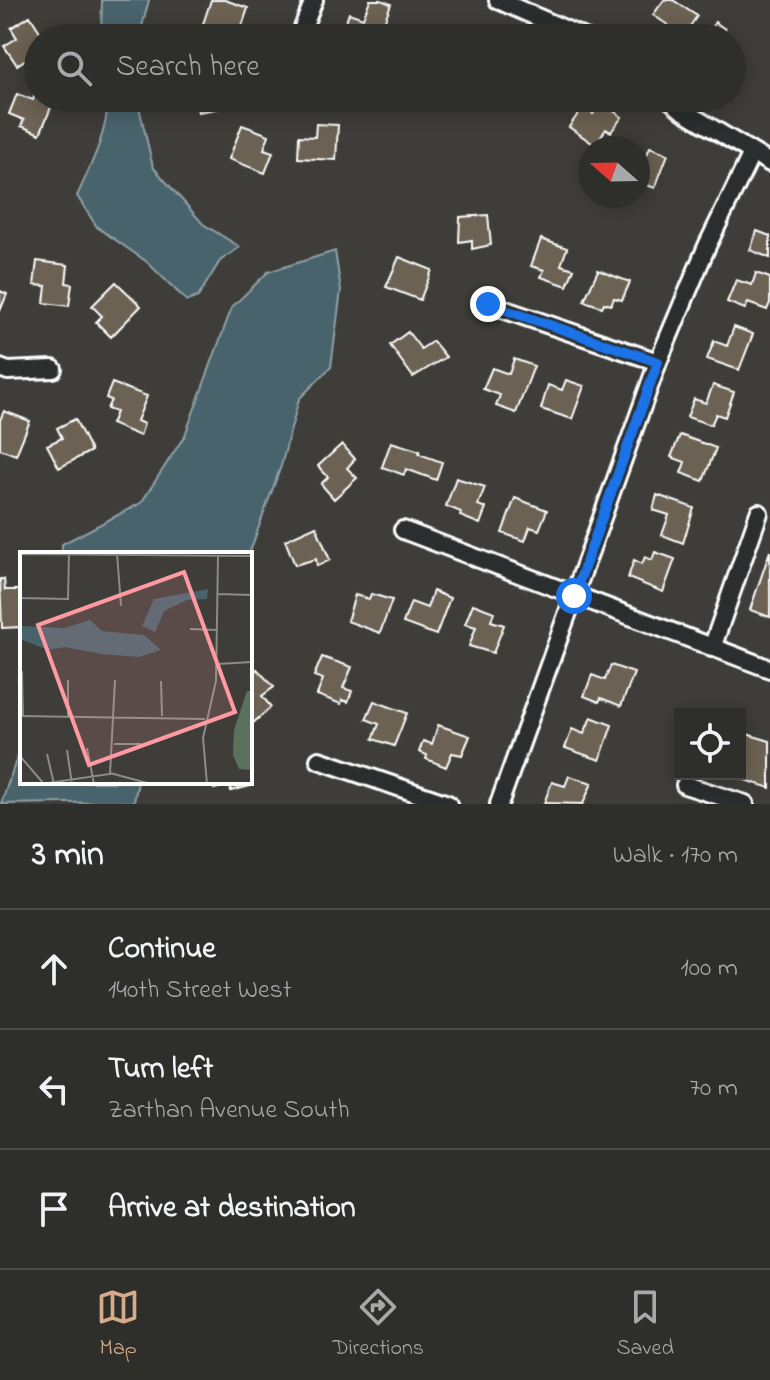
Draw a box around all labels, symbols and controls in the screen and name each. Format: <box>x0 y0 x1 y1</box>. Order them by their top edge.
search box <box>24 24 746 112</box>
icon: search <box>52 46 96 90</box>
text: Search here <box>116 46 260 90</box>
north arrow <box>578 136 650 208</box>
route end <box>470 286 506 322</box>
inset map <box>20 552 252 784</box>
route start <box>556 578 592 614</box>
map controls <box>674 708 746 780</box>
button: locate <box>674 708 746 780</box>
text: 3 min <box>32 831 104 881</box>
text: Walk · 170 m <box>613 837 738 875</box>
text: Continue <box>108 928 216 972</box>
icon: ahead <box>32 947 76 991</box>
text: 100 m <box>681 950 738 988</box>
text: 140th Street West <box>108 972 292 1010</box>
text: Turn left <box>108 1048 213 1092</box>
icon: left <box>32 1067 76 1111</box>
text: 70 m <box>689 1070 738 1108</box>
text: Zarthan Avenue South <box>108 1092 350 1130</box>
icon: arrive <box>32 1187 76 1231</box>
text: Arrive at destination <box>108 1187 356 1231</box>
tab: Map <box>96 1285 140 1365</box>
tab: Directions <box>333 1285 424 1365</box>
tab: Saved <box>616 1285 674 1365</box>

